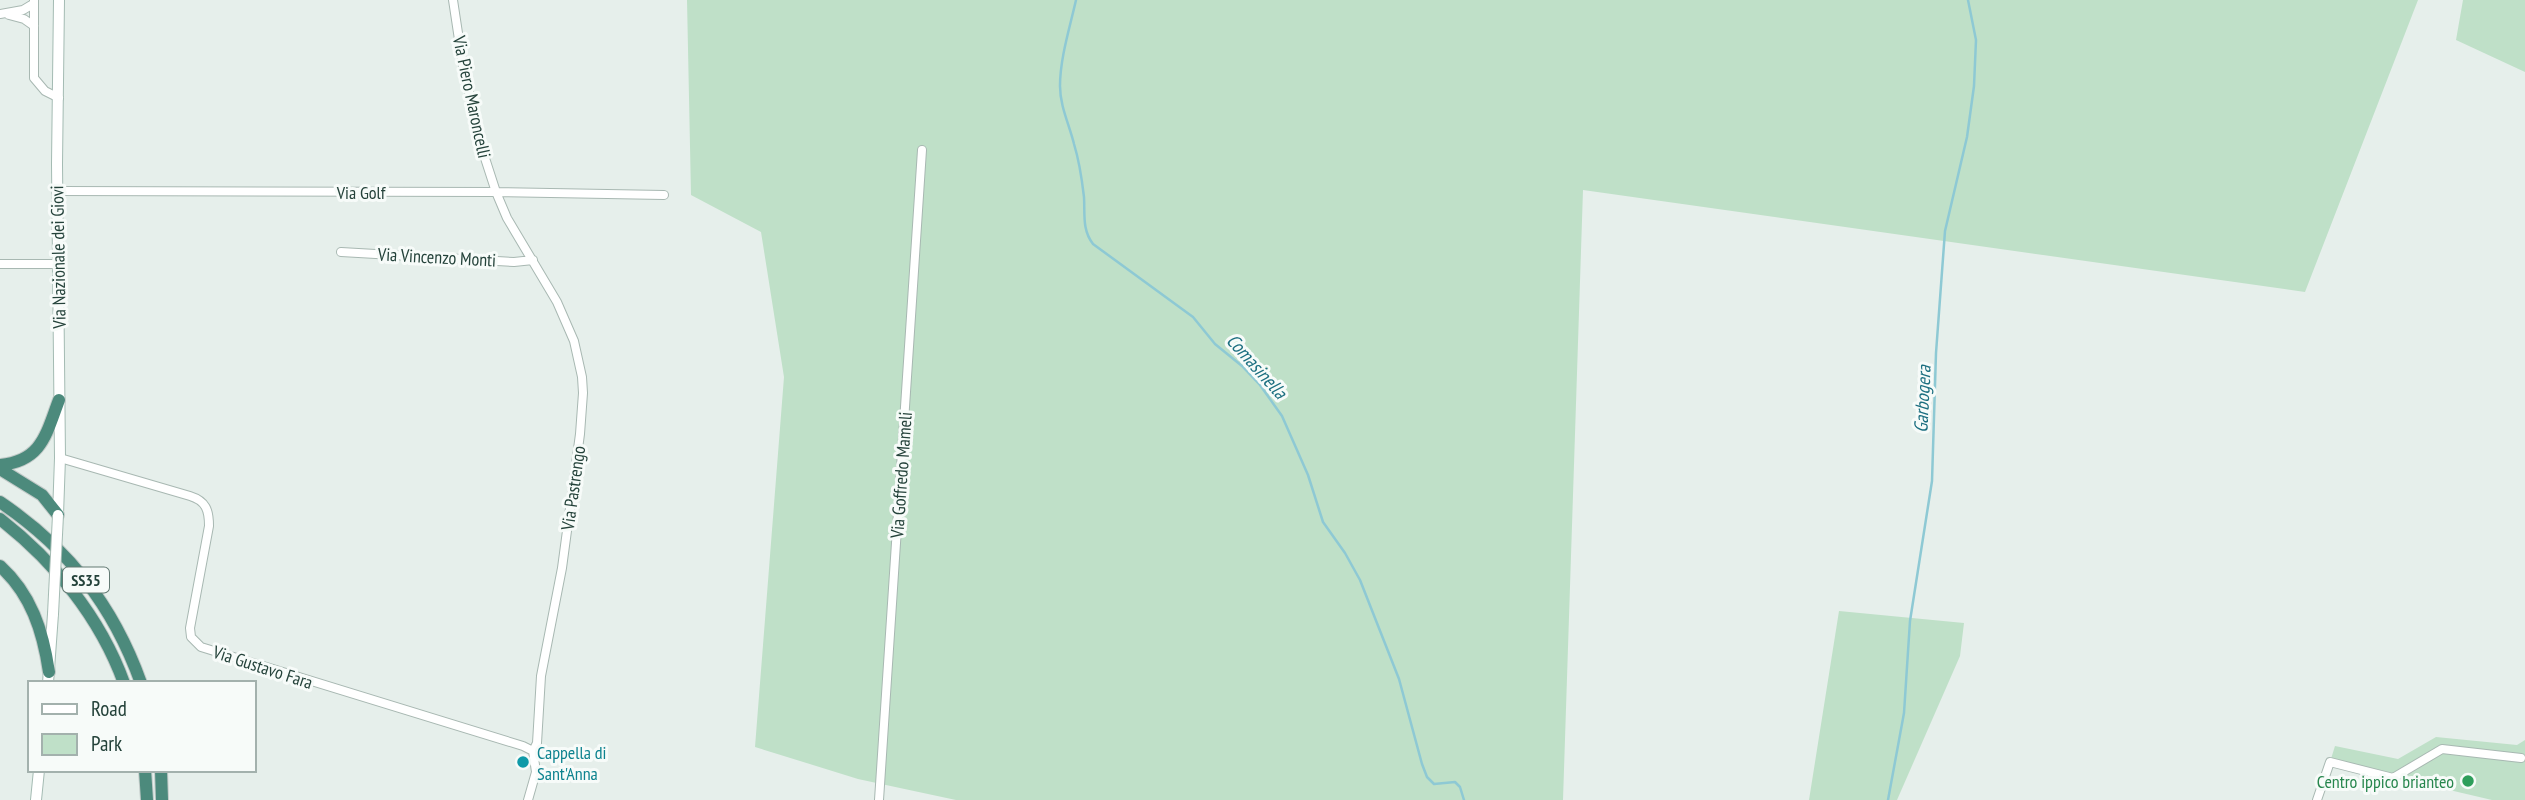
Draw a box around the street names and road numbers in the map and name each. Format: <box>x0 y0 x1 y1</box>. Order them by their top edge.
street label: Via Piero Maroncelli <box>448 33 496 160</box>
street label: Via Golf <box>336 181 387 204</box>
street label: Via Nazionale dei Giovi <box>45 185 71 330</box>
street label: Via Vincenzo Monti <box>376 242 497 272</box>
street label: Via Goffredo Mameli <box>885 411 917 540</box>
street label: Via Pastrengo <box>556 444 590 533</box>
road number: SS35 <box>63 568 109 593</box>
street label: Via Gustavo Fara <box>209 640 316 694</box>

